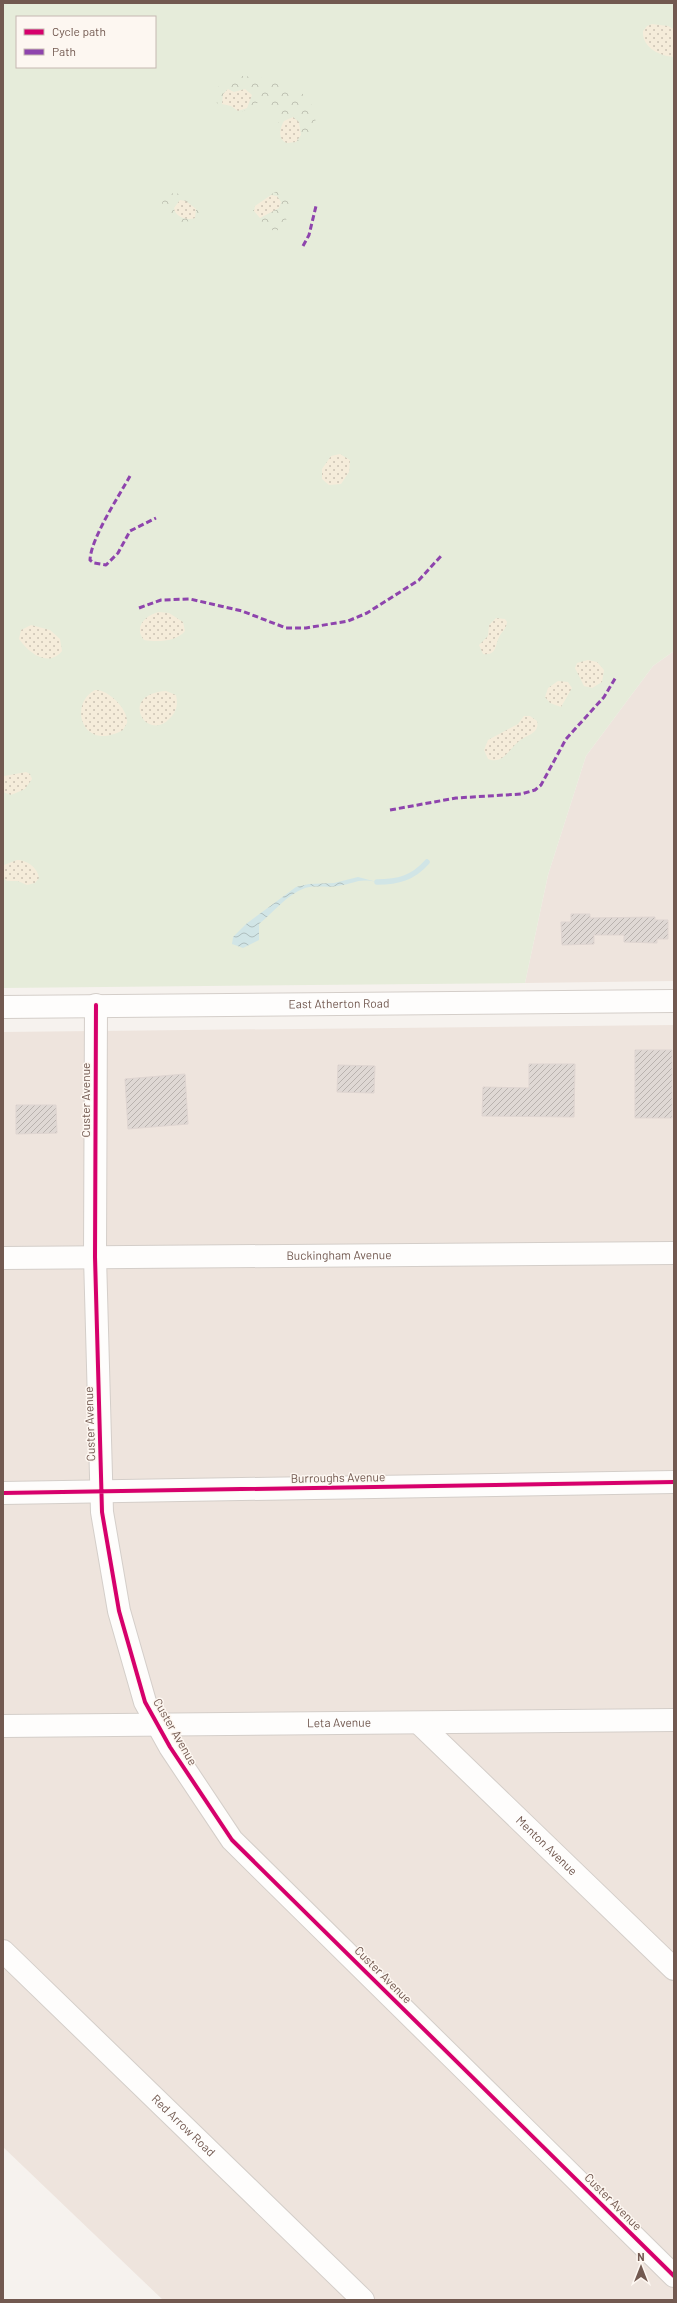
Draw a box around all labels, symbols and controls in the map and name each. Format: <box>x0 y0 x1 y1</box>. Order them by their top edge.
legend <box>16 16 156 68</box>
text: Cycle path <box>52 24 106 38</box>
text: Path <box>52 44 76 58</box>
street label: East Atherton Road <box>288 996 390 1010</box>
street label: Custer Avenue <box>78 1063 92 1137</box>
street label: Buckingham Avenue <box>286 1247 392 1262</box>
street label: Custer Avenue <box>81 1386 97 1462</box>
street label: Burroughs Avenue <box>291 1469 385 1485</box>
street label: Custer Avenue <box>151 1696 201 1767</box>
street label: Leta Avenue <box>307 1715 371 1729</box>
street label: Menton Avenue <box>514 1813 580 1878</box>
street label: Custer Avenue <box>352 1943 415 2006</box>
street label: Red Arrow Road <box>149 2091 218 2159</box>
street label: Custer Avenue <box>582 2170 645 2233</box>
north arrow <box>621 2247 661 2287</box>
text: N <box>637 2250 645 2263</box>

